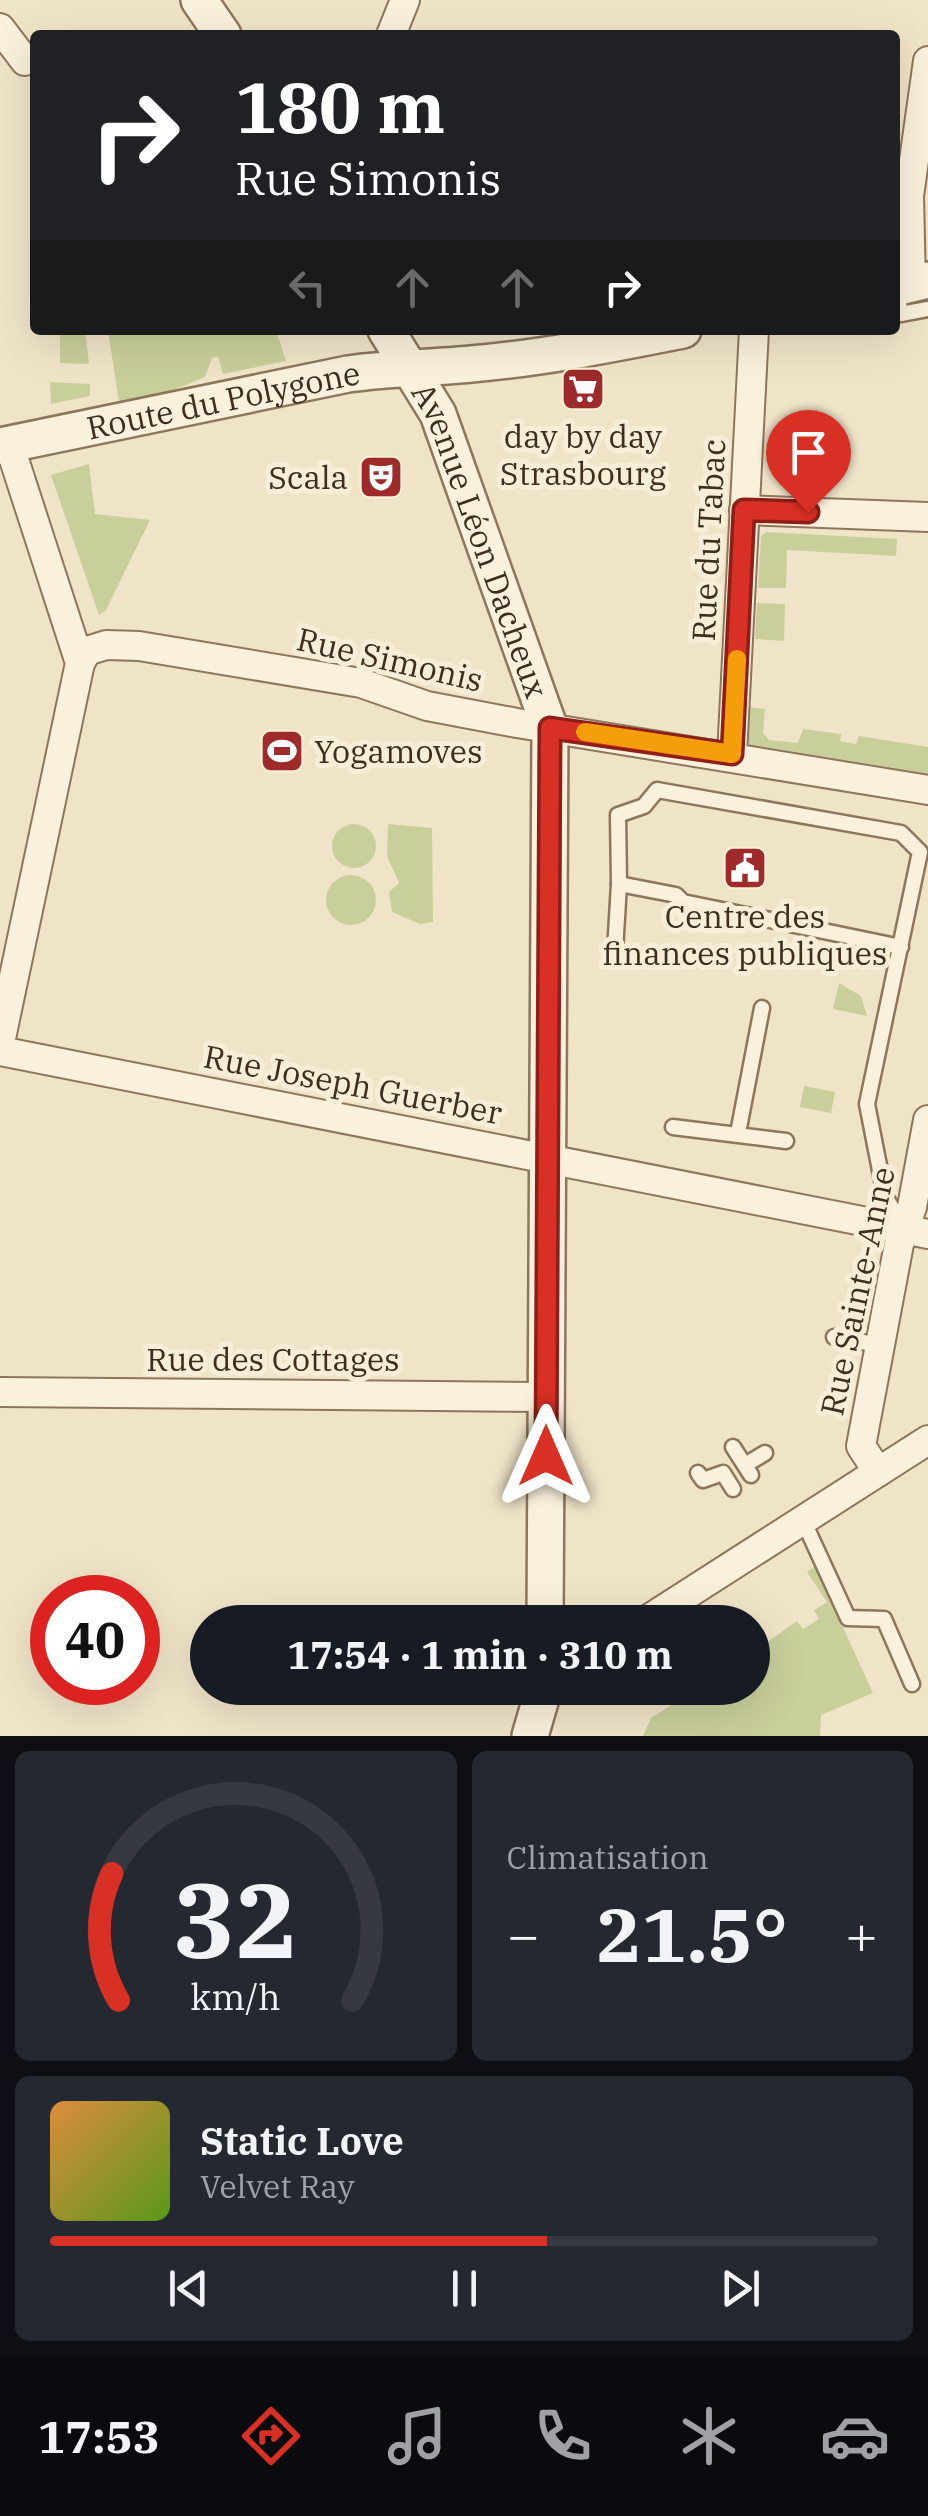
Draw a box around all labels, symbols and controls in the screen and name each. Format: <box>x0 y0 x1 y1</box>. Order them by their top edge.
text: 180 m <box>235 61 445 152</box>
icon: right <box>70 70 200 200</box>
text: Rue Simonis <box>235 149 501 207</box>
icon: left <box>280 260 335 315</box>
icon: ahead <box>385 260 440 315</box>
icon: ahead <box>490 260 545 315</box>
icon: right <box>595 260 650 315</box>
street label: Route du Polygone <box>83 352 362 449</box>
supermarket icon: day by day Strasbourg <box>560 366 606 412</box>
street label: Avenue Léon Dacheux <box>402 374 558 704</box>
pin <box>766 410 851 513</box>
place label: day by day Strasbourg <box>500 415 666 494</box>
icon: arrive <box>781 425 836 480</box>
street label: Rue du Tabac <box>682 438 734 642</box>
theatre icon: Scala <box>358 454 404 500</box>
place label: Scala <box>268 456 348 498</box>
street label: Rue Simonis <box>293 617 487 701</box>
sports icon: Yogamoves <box>259 728 305 774</box>
place label: Yogamoves <box>314 730 483 772</box>
public building icon: Centre des finances publiques <box>722 845 768 891</box>
place label: Centre des finances publiques <box>603 895 887 974</box>
street label: Rue Joseph Guerber <box>200 1034 506 1134</box>
street label: Rue Sainte-Anne <box>810 1163 904 1419</box>
street label: Rue des Cottages <box>146 1338 400 1380</box>
position arrow <box>494 1404 598 1508</box>
speed limit sign: 40 <box>30 1575 160 1705</box>
text: 17:54 · 1 min · 310 m <box>287 1630 673 1679</box>
text: Climatisation <box>507 1836 709 1878</box>
text: 32 <box>173 1851 298 1987</box>
text: 21.5° <box>597 1885 788 1983</box>
text: − <box>507 1899 540 1970</box>
text: + <box>845 1899 878 1970</box>
text: km/h <box>191 1973 281 2020</box>
text: Static Love <box>200 2116 404 2165</box>
text: Velvet Ray <box>200 2165 355 2207</box>
icon: previous <box>161 2261 216 2316</box>
icon: pause <box>437 2261 492 2316</box>
icon: next <box>713 2261 768 2316</box>
icon: directions <box>236 2401 306 2471</box>
icon: music <box>382 2401 452 2471</box>
icon: phone <box>528 2401 598 2471</box>
icon: climate <box>674 2401 744 2471</box>
icon: car <box>820 2401 890 2471</box>
text: 17:53 <box>38 2407 160 2465</box>

